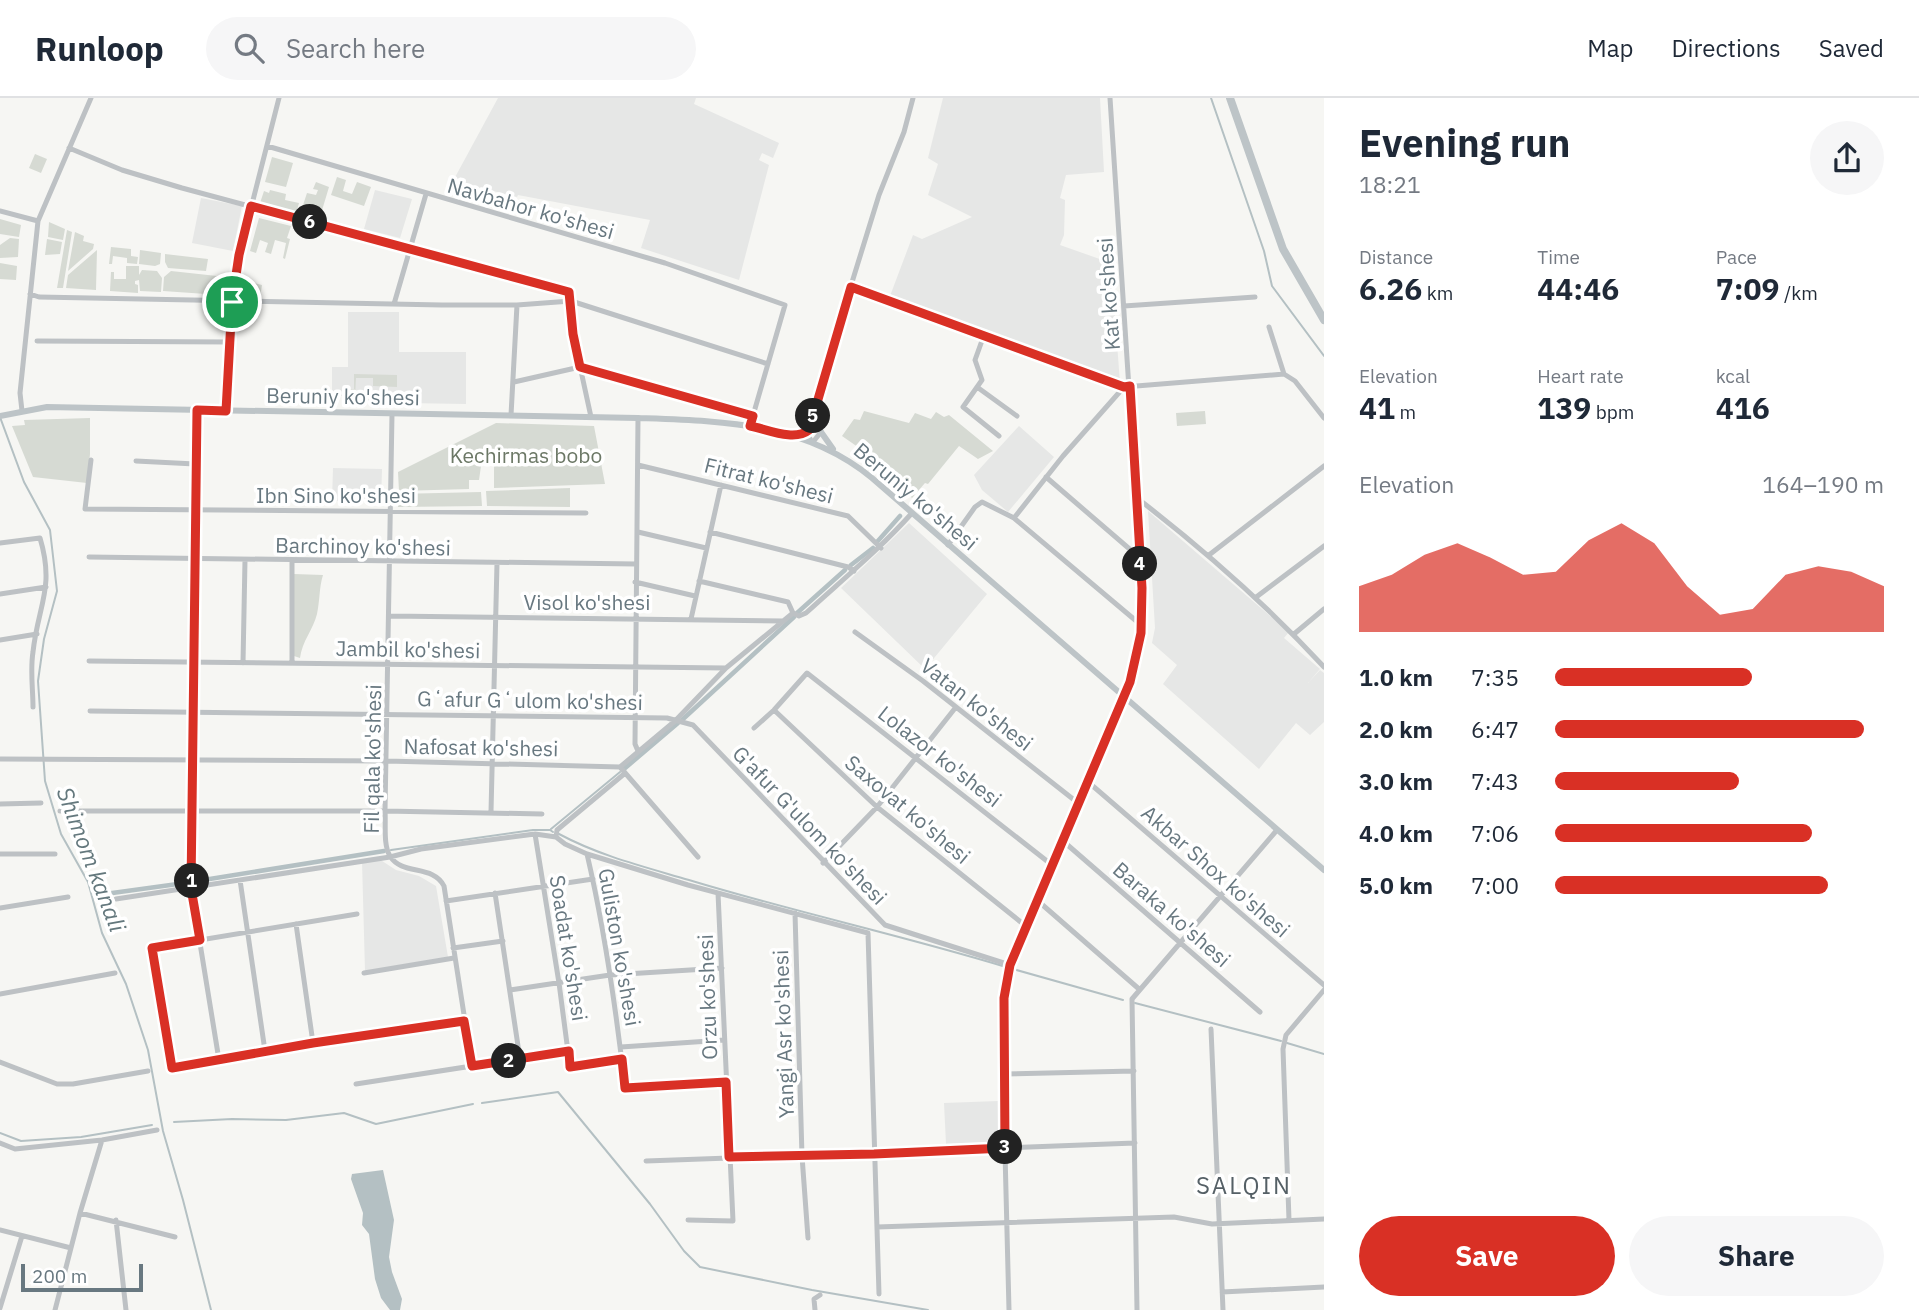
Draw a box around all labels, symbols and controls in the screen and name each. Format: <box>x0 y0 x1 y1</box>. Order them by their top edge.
search box <box>206 17 696 80</box>
text: Runloop <box>35 27 164 70</box>
icon: search <box>230 29 268 67</box>
text: Search here <box>286 31 425 65</box>
text: Map <box>1587 32 1633 64</box>
text: Directions <box>1671 32 1781 64</box>
text: Saved <box>1819 32 1884 64</box>
text: Evening run <box>1359 118 1570 167</box>
button: share <box>1810 121 1884 195</box>
text: 18:21 <box>1359 169 1421 199</box>
street label: Navbahor ko'shesi <box>444 171 618 245</box>
pin: 6 <box>292 204 328 240</box>
text: 6 <box>304 209 315 233</box>
street label: Kat ko'shesi <box>1090 237 1126 351</box>
text: Distance <box>1359 245 1433 269</box>
text: Time <box>1537 245 1580 269</box>
text: Pace <box>1716 245 1757 269</box>
text: 6.26 <box>1359 269 1422 308</box>
text: 44:46 <box>1537 269 1619 308</box>
text: 7:09 <box>1716 269 1780 308</box>
pin <box>202 272 262 332</box>
text: km <box>1422 281 1453 305</box>
text: /km <box>1780 281 1818 305</box>
icon: arrive <box>213 283 251 321</box>
text: Elevation <box>1359 364 1438 388</box>
text: Heart rate <box>1537 364 1624 388</box>
text: kcal <box>1716 364 1750 388</box>
street label: Beruniy ko'shesi <box>266 381 420 411</box>
text: 41 <box>1359 388 1395 427</box>
text: 139 <box>1537 388 1591 427</box>
text: 416 <box>1716 388 1770 427</box>
pin: 5 <box>796 398 830 434</box>
text: m <box>1395 400 1416 424</box>
text: bpm <box>1591 400 1634 424</box>
text: 5 <box>807 403 818 427</box>
street label: Beruniy ko'shesi <box>848 436 984 556</box>
park label: Kechirmas bobo <box>450 441 602 469</box>
street label: Fitrat ko'shesi <box>702 450 836 510</box>
text: Elevation <box>1359 469 1454 499</box>
text: 164–190 m <box>1762 469 1884 499</box>
street label: Ibn Sino ko'shesi <box>256 481 416 509</box>
street label: Barchinoy ko'shesi <box>275 530 451 562</box>
pin: 4 <box>1122 546 1158 582</box>
text: 4 <box>1134 551 1145 575</box>
street label: Visol ko'shesi <box>524 588 651 616</box>
street label: Jambil ko'shesi <box>335 634 481 664</box>
street label: Vatan ko'shesi <box>915 651 1039 757</box>
text: 1.0 km <box>1359 662 1433 692</box>
text: 7:35 <box>1471 662 1519 692</box>
street label: Fil qala ko'shesi <box>357 684 387 834</box>
street label: Gʻafur Gʻulom ko'shesi <box>417 684 643 716</box>
street label: Lolazor ko'shesi <box>873 699 1007 813</box>
text: 2.0 km <box>1359 714 1433 744</box>
text: 6:47 <box>1471 714 1519 744</box>
street label: Nafosat ko'shesi <box>403 732 559 762</box>
street label: G'afur G'ulom ko'shesi <box>727 740 893 910</box>
street label: Saxovat ko'shesi <box>839 748 977 870</box>
text: 3.0 km <box>1359 766 1433 796</box>
text: 7:43 <box>1471 766 1519 796</box>
water label: Shimom kanali <box>51 782 134 937</box>
street label: Akbar Shox ko'shesi <box>1136 799 1296 943</box>
text: 4.0 km <box>1359 818 1433 848</box>
text: 7:06 <box>1471 818 1519 848</box>
street label: Baraka ko'shesi <box>1107 855 1237 973</box>
pin: 1 <box>174 864 210 898</box>
street label: Guliston ko'shesi <box>592 866 648 1028</box>
text: 1 <box>186 868 197 892</box>
text: 5.0 km <box>1359 870 1433 900</box>
text: 7:00 <box>1471 870 1519 900</box>
street label: Soadat ko'shesi <box>544 873 594 1023</box>
street label: Orzu ko'shesi <box>691 934 723 1060</box>
street label: Yangi Asr ko'shesi <box>766 949 800 1119</box>
pin: 2 <box>491 1044 526 1079</box>
text: 2 <box>503 1048 514 1072</box>
pin: 3 <box>988 1130 1023 1164</box>
text: 3 <box>999 1134 1010 1158</box>
district label: SALQIN <box>1196 1169 1292 1201</box>
button: Save <box>1359 1216 1615 1296</box>
button: Share <box>1629 1216 1884 1296</box>
scale bar <box>21 1261 144 1293</box>
text: 200 m <box>32 1264 87 1288</box>

